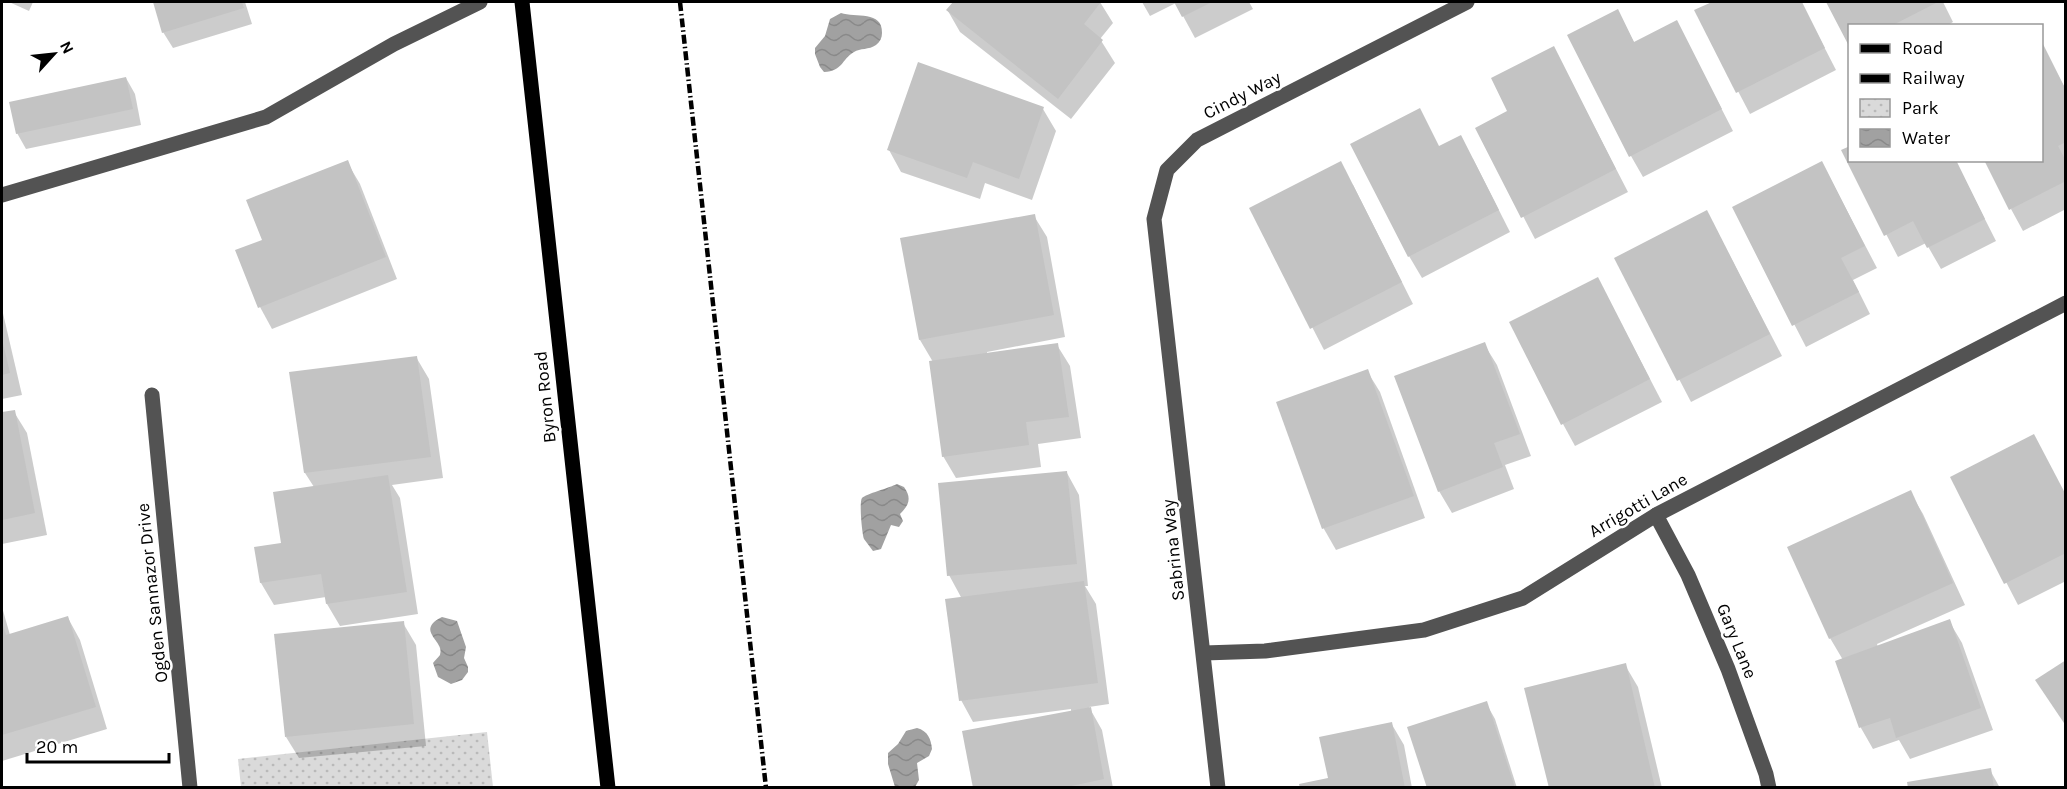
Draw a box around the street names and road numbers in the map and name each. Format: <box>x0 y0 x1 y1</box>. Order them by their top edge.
street label: Cindy Way <box>1199 66 1285 124</box>
street label: Byron Road <box>529 350 561 444</box>
street label: Arrigotti Lane <box>1585 468 1691 542</box>
street label: Sabrina Way <box>1157 497 1189 602</box>
street label: Ogden Sannazor Drive <box>132 502 172 684</box>
street label: Gary Lane <box>1712 600 1762 682</box>

